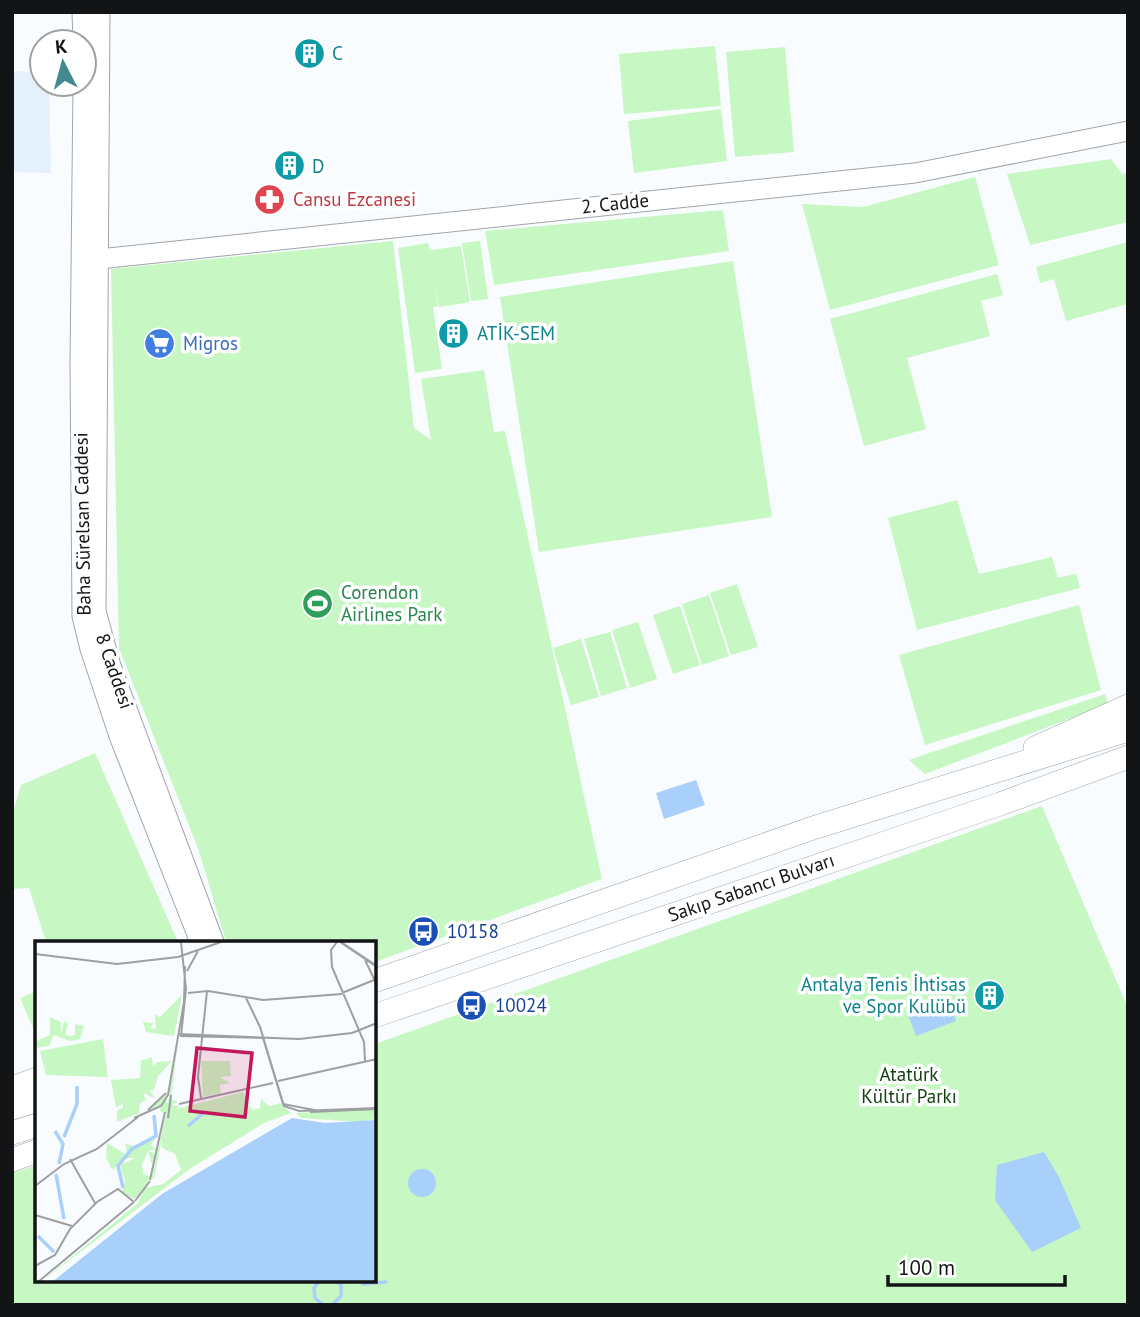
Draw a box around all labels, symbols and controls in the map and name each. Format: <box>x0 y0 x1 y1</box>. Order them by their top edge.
north arrow <box>28 28 98 98</box>
text: K <box>54 34 69 59</box>
building icon: C <box>292 36 326 70</box>
place label: C <box>332 41 343 65</box>
building icon: D <box>272 149 306 183</box>
place label: D <box>312 154 324 178</box>
pharmacy icon: Cansu Ezcanesi <box>253 182 287 216</box>
place label: Cansu Ezcanesi <box>293 187 416 211</box>
street label: 2. Cadde <box>580 188 650 218</box>
building icon: ATİK-SEM <box>437 316 471 350</box>
place label: ATİK-SEM <box>477 321 555 345</box>
supermarket icon: Migros <box>143 326 177 360</box>
place label: Migros <box>183 331 238 355</box>
street label: Baha Sürelsan Caddesi <box>68 432 96 616</box>
place label: Corendon Airlines Park <box>341 580 442 626</box>
sports icon: Corendon Airlines Park <box>301 586 335 620</box>
street label: 8 Caddesi <box>91 630 139 712</box>
street label: Sakıp Sabancı Bulvarı <box>665 847 837 927</box>
bus stop icon: 10158 <box>407 914 441 948</box>
place label: 10158 <box>447 919 499 943</box>
inset map <box>35 941 376 1282</box>
place label: Antalya Tenis İhtisas ve Spor Kulübü <box>801 972 966 1018</box>
building icon: Antalya Tenis İhtisas ve Spor Kulübü <box>972 978 1006 1012</box>
bus stop icon: 10024 <box>455 988 489 1022</box>
place label: 10024 <box>495 993 547 1017</box>
park label: Atatürk Kültür Parkı <box>861 1062 957 1108</box>
scale bar <box>888 1244 1065 1288</box>
text: 100 m <box>898 1254 955 1281</box>

